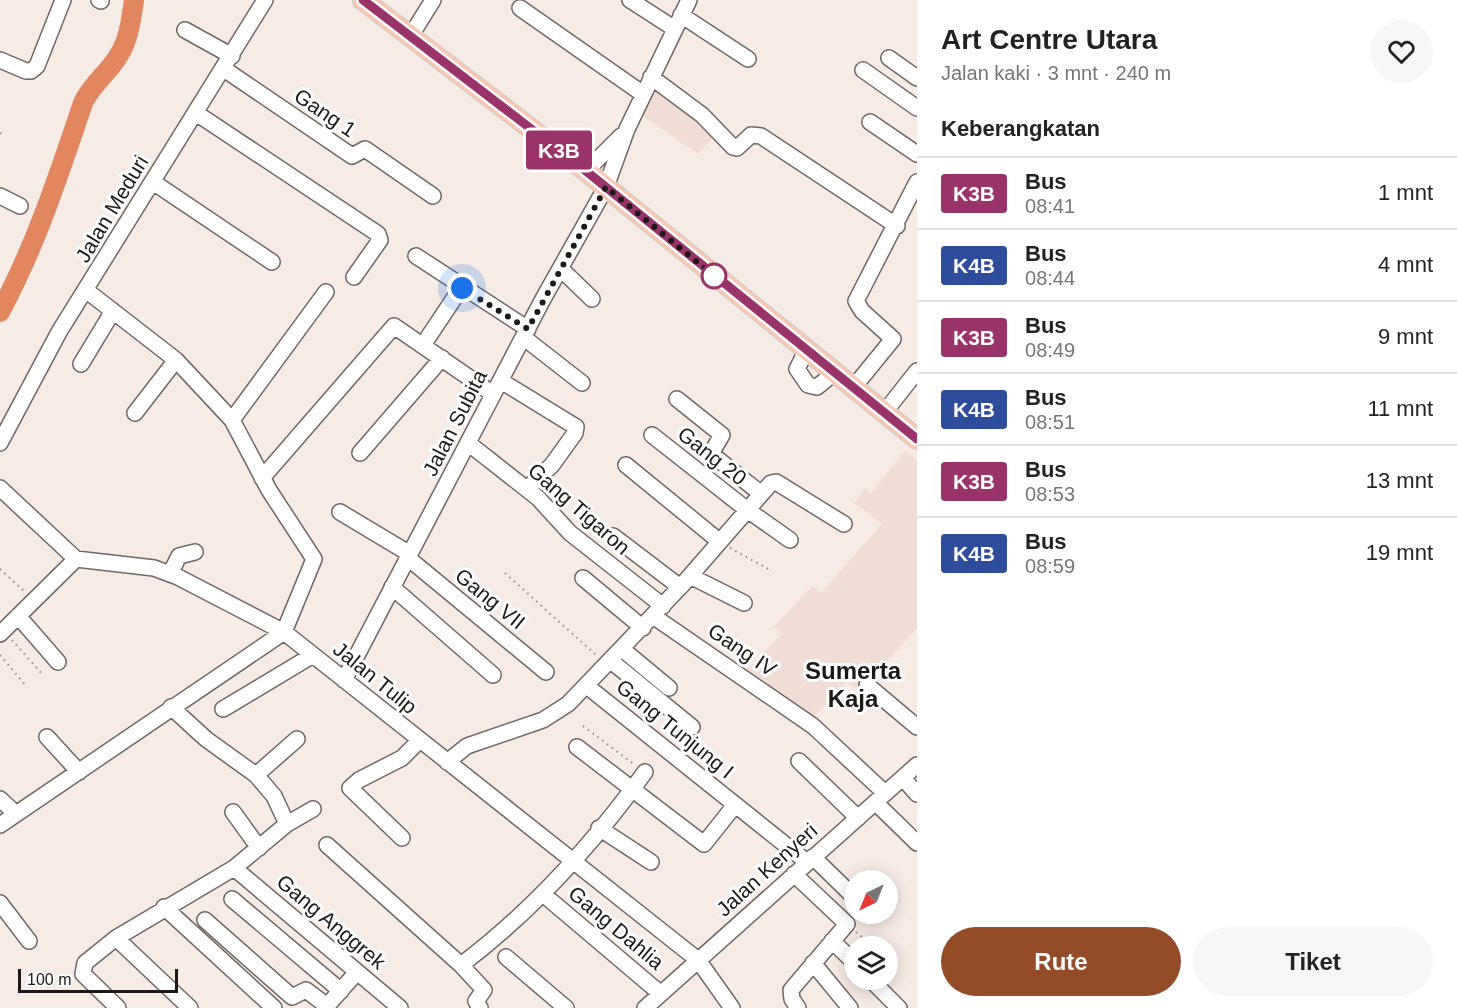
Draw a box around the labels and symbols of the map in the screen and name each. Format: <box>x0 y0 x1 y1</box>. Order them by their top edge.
street label: Gang 1 <box>290 84 360 141</box>
line badge: K3B <box>524 130 594 170</box>
street label: Jalan Meduri <box>71 151 152 266</box>
unlabelled marker <box>701 263 727 289</box>
your location <box>447 273 477 303</box>
street label: Jalan Subita <box>418 366 491 479</box>
street label: Gang 20 <box>673 422 751 489</box>
street label: Gang Tigaron <box>524 458 635 559</box>
street label: Gang VII <box>451 564 530 634</box>
street label: Gang IV <box>704 619 781 681</box>
street label: Jalan Tulip <box>329 637 422 718</box>
district label: Sumerta Kaja <box>805 657 902 712</box>
street label: Gang Tunjung I <box>612 674 738 783</box>
street label: Jalan Kenyeri <box>712 819 822 921</box>
street label: Gang Anggrek <box>273 870 391 974</box>
north arrow <box>844 870 898 924</box>
street label: Gang Dahlia <box>564 881 669 974</box>
scale bar <box>18 966 178 994</box>

